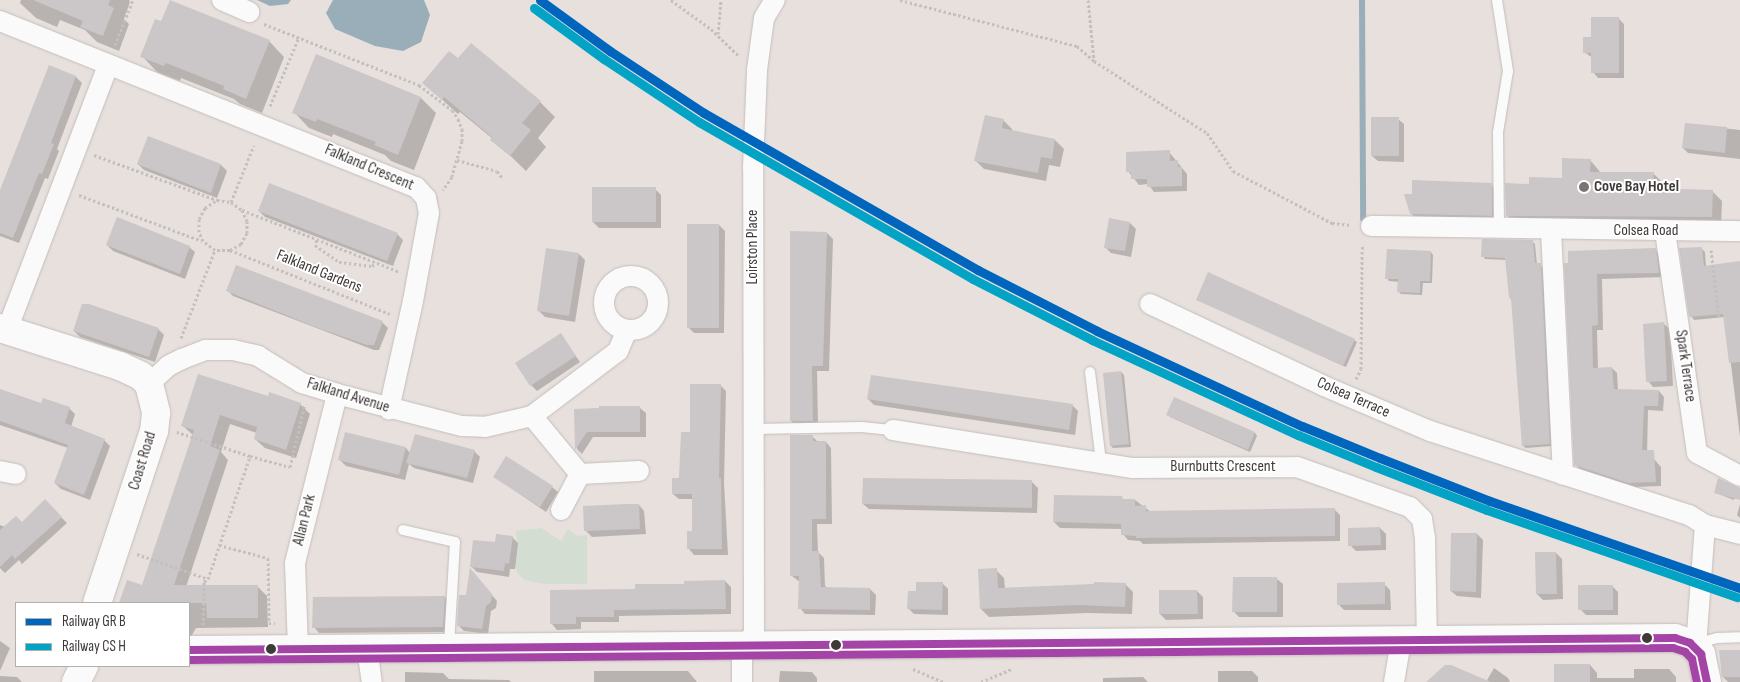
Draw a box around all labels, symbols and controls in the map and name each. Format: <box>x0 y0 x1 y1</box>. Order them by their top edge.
street label: Falkland Crescent <box>322 141 416 195</box>
place label: Cove Bay Hotel <box>1594 177 1679 197</box>
marker: Cove Bay Hotel <box>1578 181 1590 193</box>
street label: Loirston Place <box>743 210 763 284</box>
street label: Colsea Road <box>1614 221 1678 241</box>
street label: Falkland Gardens <box>274 246 364 298</box>
street label: Spark Terrace <box>1670 329 1700 403</box>
street label: Colsea Terrace <box>1314 373 1392 423</box>
street label: Falkland Avenue <box>304 374 392 418</box>
street label: Coast Road <box>125 429 161 493</box>
street label: Burnbutts Crescent <box>1170 457 1276 477</box>
street label: Allan Park <box>289 492 321 548</box>
legend <box>15 602 190 667</box>
text: Railway GR B <box>62 612 126 631</box>
unlabelled marker <box>1642 633 1652 643</box>
text: Railway CS H <box>62 637 126 656</box>
unlabelled marker <box>831 640 841 650</box>
unlabelled marker <box>266 644 276 654</box>

